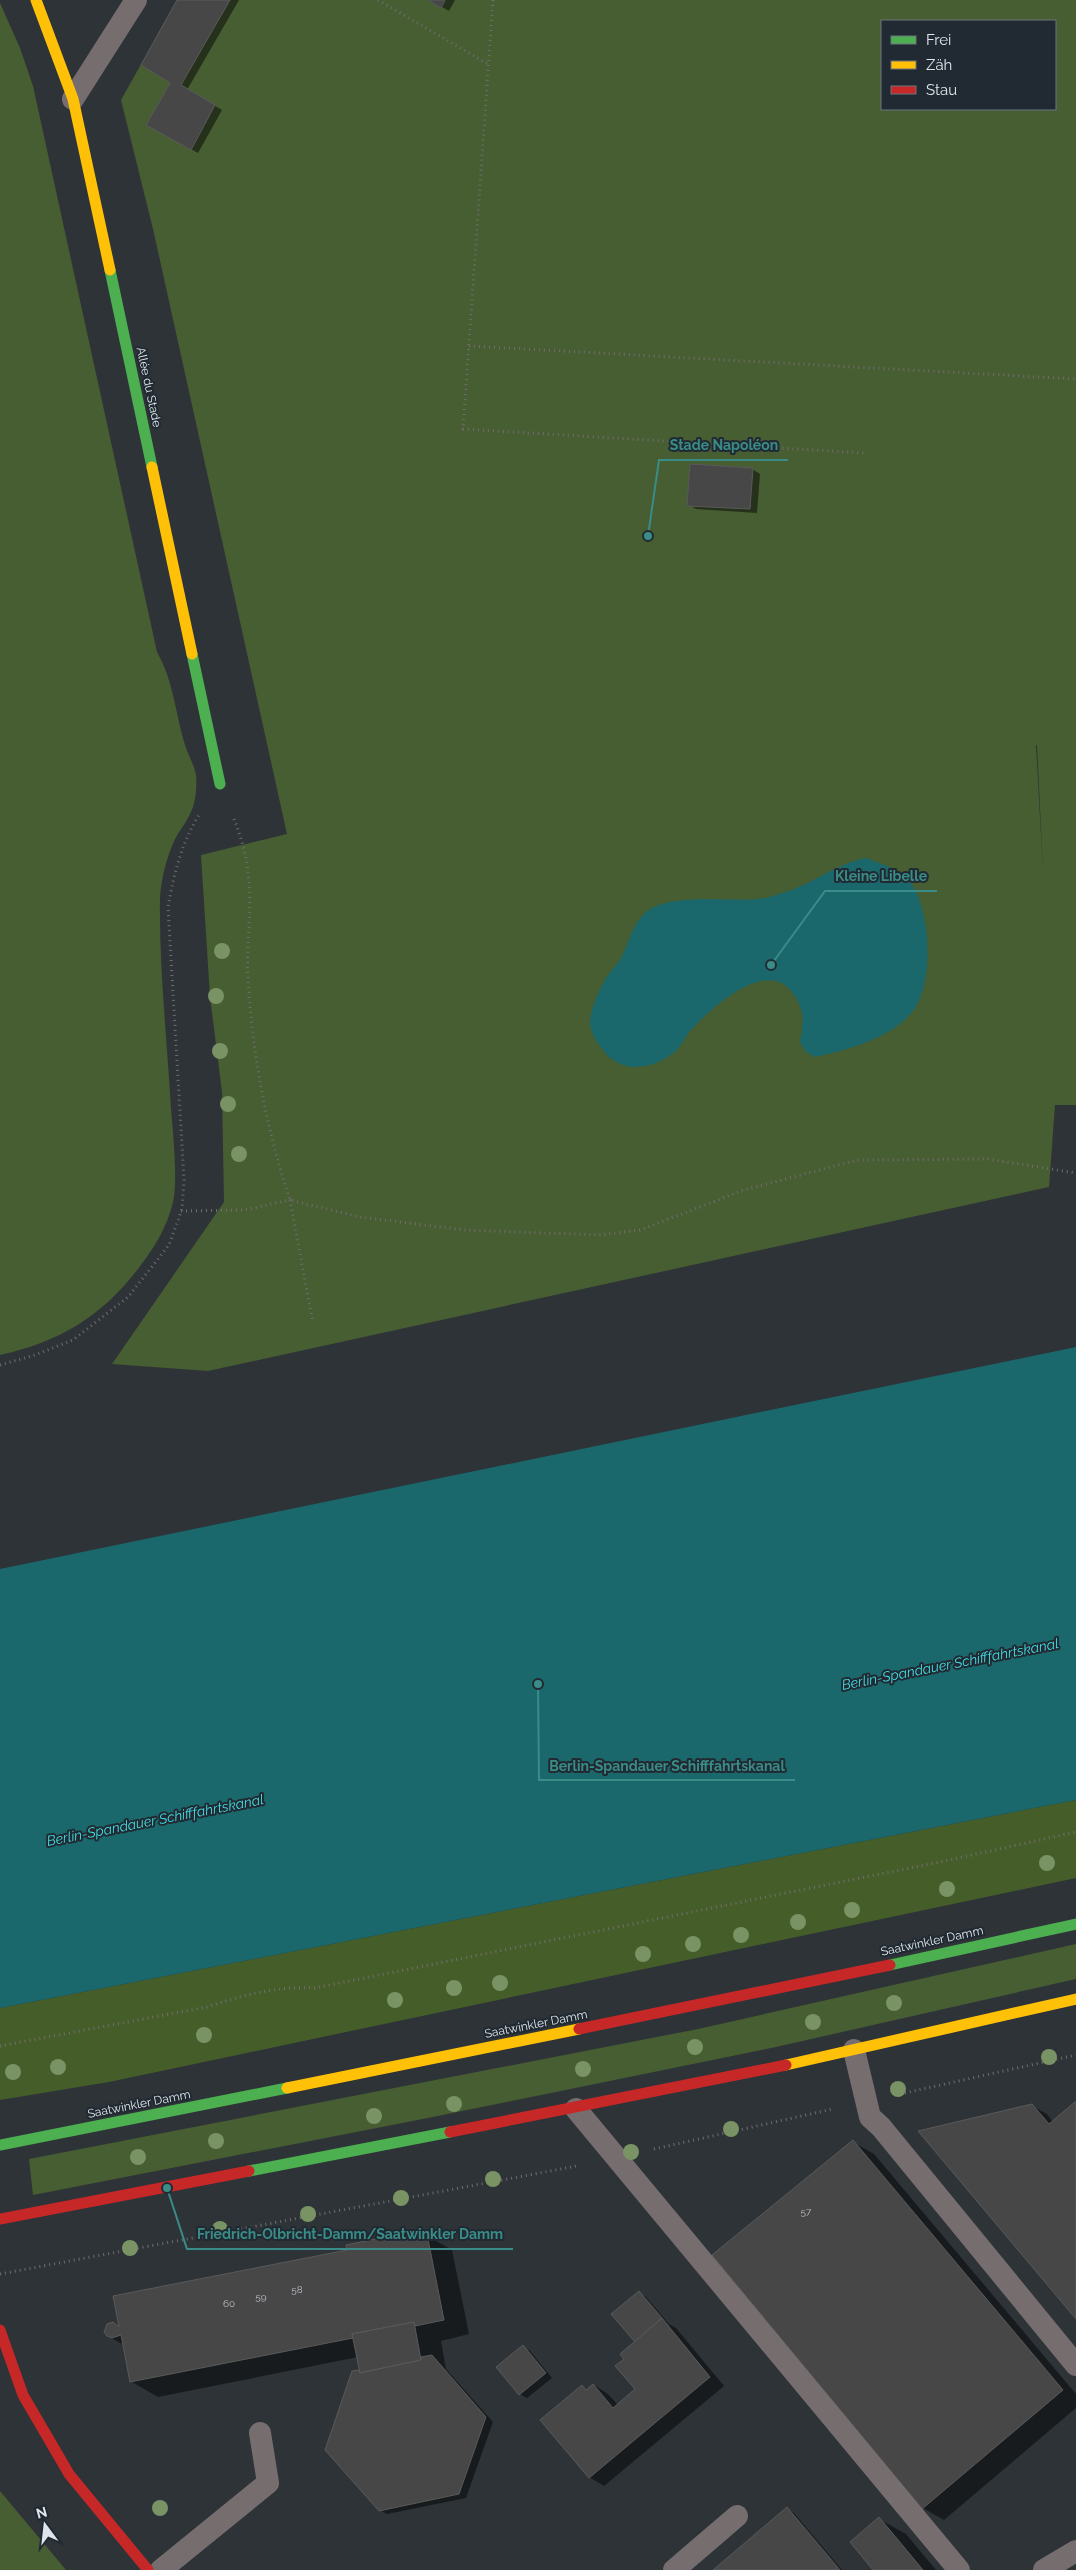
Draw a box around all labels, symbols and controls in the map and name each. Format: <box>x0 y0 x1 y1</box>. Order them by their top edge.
legend <box>881 20 1056 110</box>
text: Frei <box>926 31 951 49</box>
text: Zäh <box>926 56 952 74</box>
text: Stau <box>926 81 957 99</box>
street label: Allée du Stade <box>134 346 164 428</box>
callout: Stade Napoléon <box>659 431 788 460</box>
text: Stade Napoléon <box>670 437 778 453</box>
callout: Kleine Libelle <box>825 862 937 891</box>
text: Kleine Libelle <box>835 868 928 884</box>
water label: Berlin-Spandauer Schifffahrtskanal <box>840 1635 1060 1693</box>
callout: Berlin-Spandauer Schifffahrtskanal <box>539 1751 795 1780</box>
text: Berlin-Spandauer Schifffahrtskanal <box>549 1758 785 1774</box>
water label: Berlin-Spandauer Schifffahrtskanal <box>45 1791 265 1849</box>
street label: Saatwinkler Damm <box>879 1923 985 1959</box>
street label: Saatwinkler Damm <box>483 2007 589 2041</box>
street label: Saatwinkler Damm <box>86 2087 192 2121</box>
house number: 57 <box>801 2206 812 2217</box>
callout: Friedrich-Olbricht-Damm/Saatwinkler Damm <box>187 2220 513 2249</box>
text: Friedrich-Olbricht-Damm/Saatwinkler Damm <box>197 2226 503 2242</box>
house number: 58 <box>291 2284 303 2295</box>
house number: 59 <box>255 2291 267 2302</box>
house number: 60 <box>223 2298 235 2309</box>
north arrow <box>20 2500 70 2550</box>
text: N <box>34 2503 49 2522</box>

